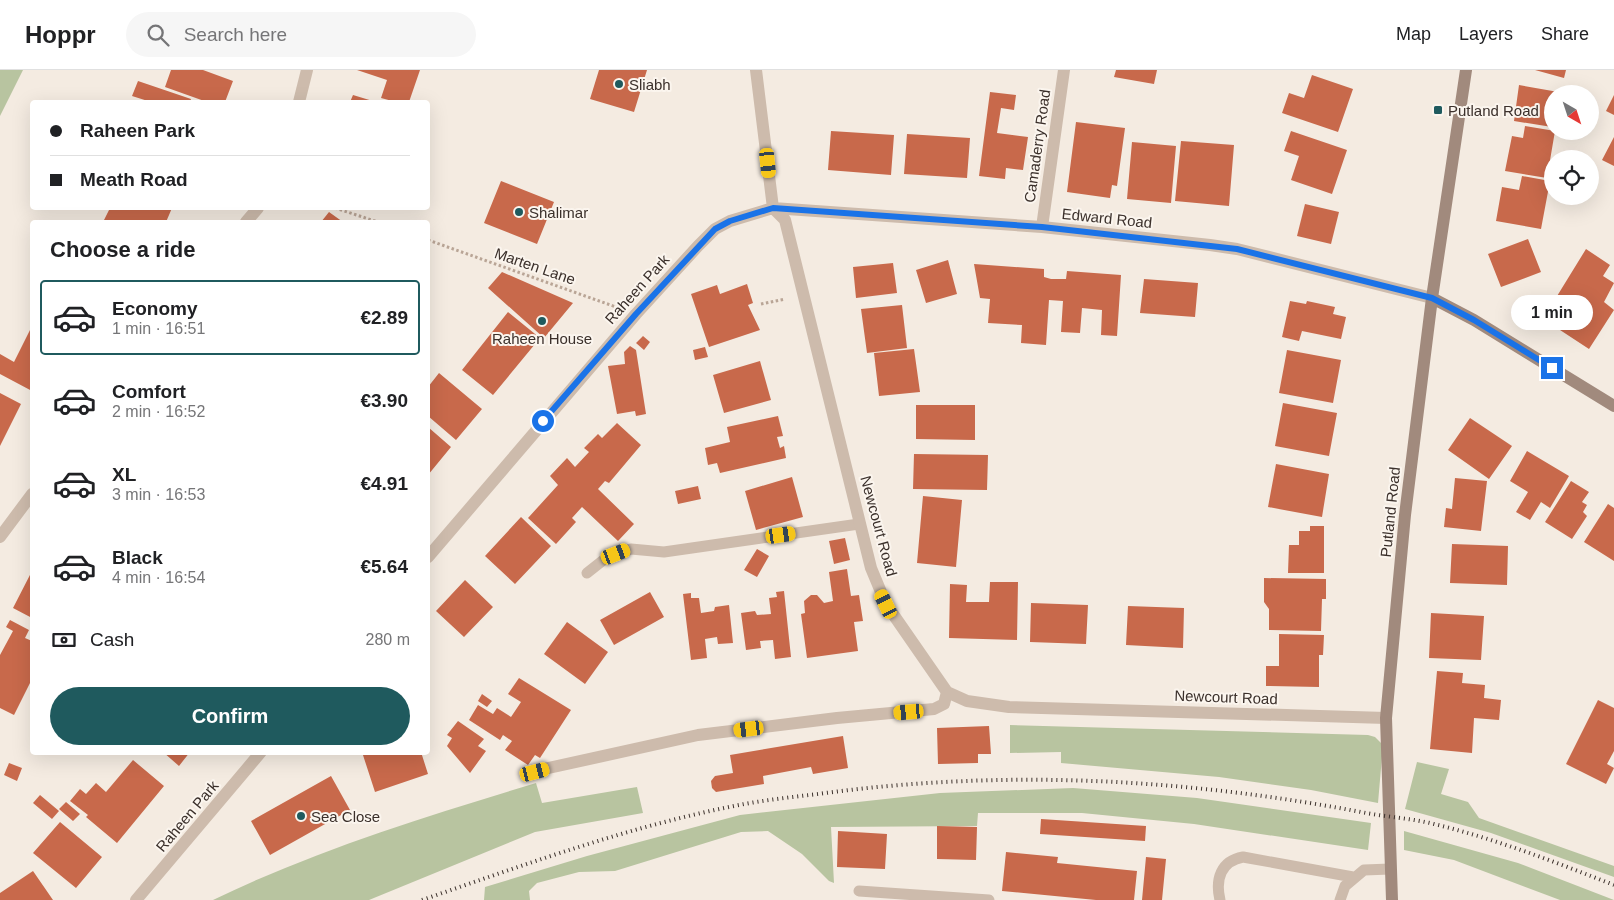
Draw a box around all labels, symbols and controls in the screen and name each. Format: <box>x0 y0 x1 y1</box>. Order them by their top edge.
search box <box>126 12 476 57</box>
text: Hoppr <box>25 21 96 48</box>
icon: search <box>144 21 172 49</box>
text: Search here <box>184 24 287 45</box>
text: Map <box>1396 24 1431 44</box>
text: Layers <box>1459 24 1513 44</box>
text: Share <box>1541 24 1589 44</box>
place label: Sliabh <box>629 76 671 93</box>
marker: Sliabh <box>613 78 625 90</box>
north arrow <box>1544 85 1599 140</box>
map controls <box>1544 85 1599 205</box>
street label: Camaderry Road <box>1021 88 1053 204</box>
place label: Putland Road <box>1448 102 1539 119</box>
marker: Putland Road <box>1432 104 1444 116</box>
text: Raheen Park <box>80 120 195 141</box>
car <box>758 147 777 179</box>
button: locate <box>1544 150 1599 205</box>
text: Meath Road <box>80 169 188 190</box>
place label: Shalimar <box>529 204 588 221</box>
street label: Edward Road <box>1061 205 1153 231</box>
marker: Shalimar <box>513 206 525 218</box>
text: Choose a ride <box>50 237 195 262</box>
street label: Marten Lane <box>492 244 578 288</box>
street label: Raheen Park <box>601 250 673 327</box>
icon: car <box>52 295 97 340</box>
callout: 1 min <box>1511 296 1593 330</box>
text: Economy <box>112 298 198 319</box>
text: 1 min <box>1531 304 1573 321</box>
text: €2.89 <box>360 307 408 328</box>
marker: Raheen House <box>536 315 548 327</box>
text: 1 min · 16:51 <box>112 320 205 337</box>
place label: Raheen House <box>492 330 592 347</box>
route end <box>1541 357 1563 379</box>
icon: car <box>52 378 97 423</box>
text: Comfort <box>112 381 186 402</box>
text: €3.90 <box>360 390 408 411</box>
text: 2 min · 16:52 <box>112 403 205 420</box>
route start <box>532 410 554 432</box>
icon: car <box>52 461 97 506</box>
text: XL <box>112 464 136 485</box>
street label: Putland Road <box>1377 466 1403 558</box>
text: €4.91 <box>360 473 408 494</box>
street label: Newcourt Road <box>857 474 901 578</box>
text: 3 min · 16:53 <box>112 486 205 503</box>
car <box>765 525 796 545</box>
car <box>599 542 632 566</box>
icon: car <box>52 544 97 589</box>
text: Black <box>112 547 163 568</box>
text: €5.64 <box>360 556 408 577</box>
text: 4 min · 16:54 <box>112 569 205 586</box>
car <box>872 587 899 621</box>
icon: cash <box>50 626 78 654</box>
text: Cash <box>90 629 134 650</box>
text: 280 m <box>366 631 410 648</box>
button: Confirm <box>50 687 410 745</box>
street label: Newcourt Road <box>1174 687 1278 707</box>
car <box>893 703 924 721</box>
car <box>733 720 764 738</box>
car <box>518 761 551 783</box>
street label: Raheen Park <box>152 777 222 855</box>
place label: Sea Close <box>311 808 380 825</box>
marker: Sea Close <box>295 810 307 822</box>

